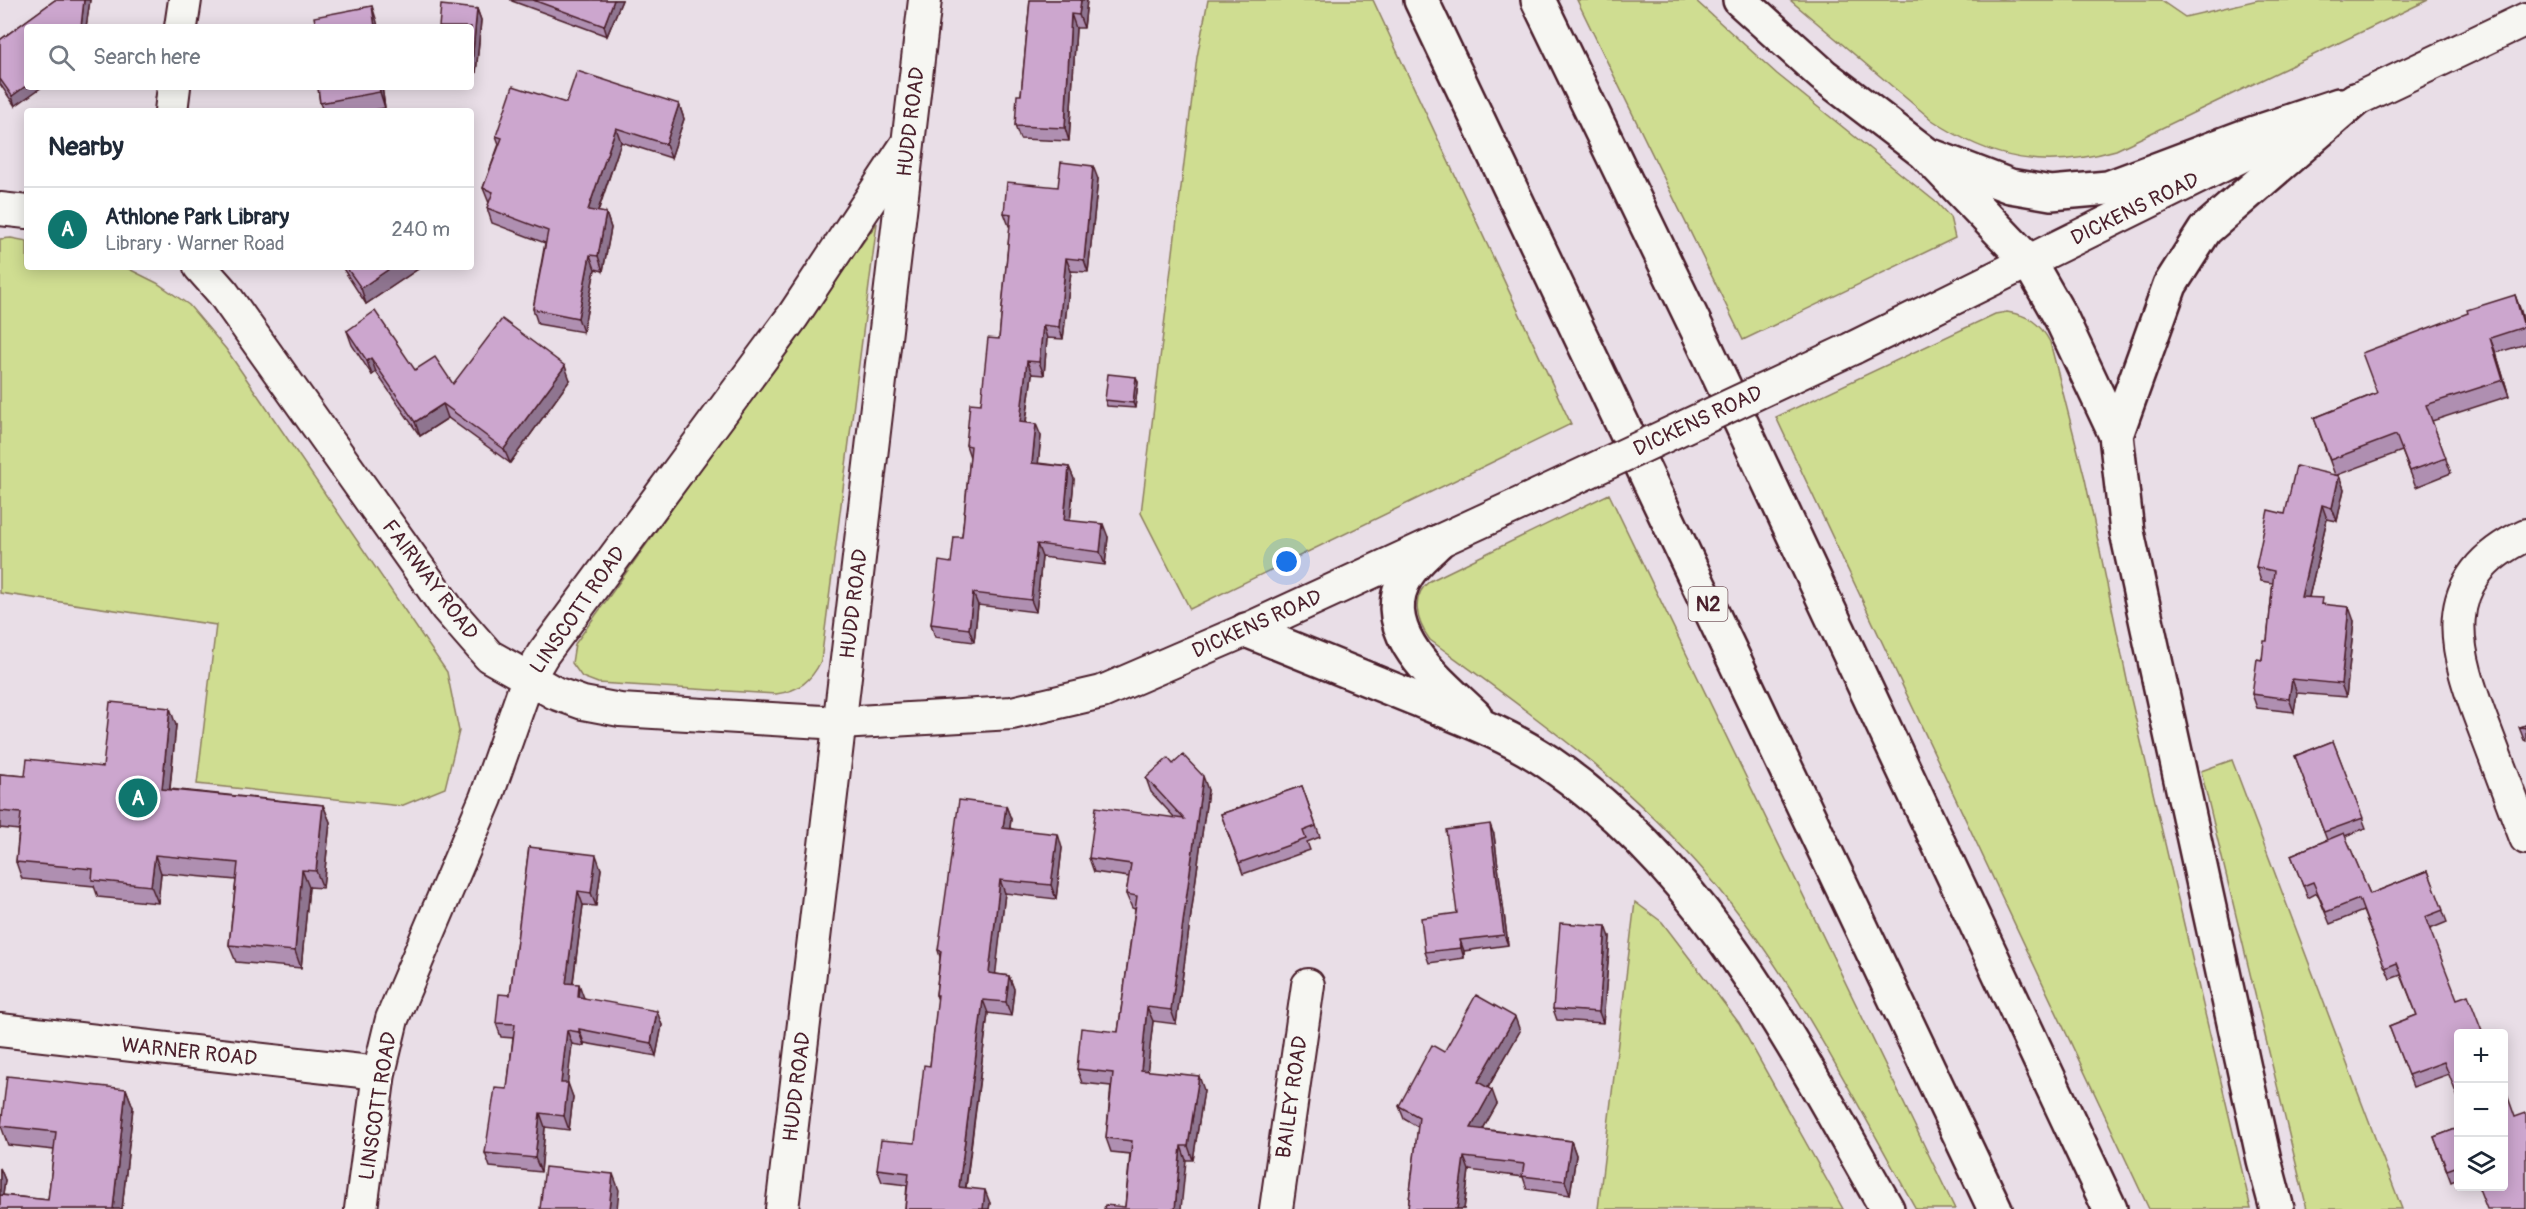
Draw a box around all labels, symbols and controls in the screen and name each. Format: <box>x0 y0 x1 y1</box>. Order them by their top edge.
search box <box>24 24 474 90</box>
icon: search <box>45 41 78 74</box>
text: Search here <box>93 43 200 71</box>
street label: HUDD ROAD <box>891 66 931 178</box>
text: Nearby <box>48 131 124 163</box>
street label: DICKENS ROAD <box>2066 166 2204 252</box>
text: Athlone Park Library <box>105 203 289 231</box>
text: A <box>61 217 74 242</box>
text: 240 m <box>391 217 450 242</box>
text: Library · Warner Road <box>105 231 285 256</box>
street label: DICKENS ROAD <box>1629 379 1767 463</box>
street label: FAIRWAY ROAD <box>376 514 484 646</box>
street label: LINSCOTT ROAD <box>524 541 632 679</box>
your location <box>1272 547 1301 576</box>
street label: HUDD ROAD <box>834 548 874 660</box>
street label: DICKENS ROAD <box>1188 583 1326 665</box>
road number: N2 <box>1688 587 1728 621</box>
pin: A <box>118 776 158 820</box>
map controls <box>2454 1029 2508 1191</box>
button: + <box>2454 1029 2508 1083</box>
street label: LINSCOTT ROAD <box>353 1030 403 1182</box>
street label: WARNER ROAD <box>120 1031 258 1073</box>
street label: HUDD ROAD <box>777 1031 817 1143</box>
street label: BAILEY ROAD <box>1270 1034 1314 1160</box>
button: − <box>2454 1083 2508 1137</box>
button: layers <box>2454 1137 2508 1191</box>

